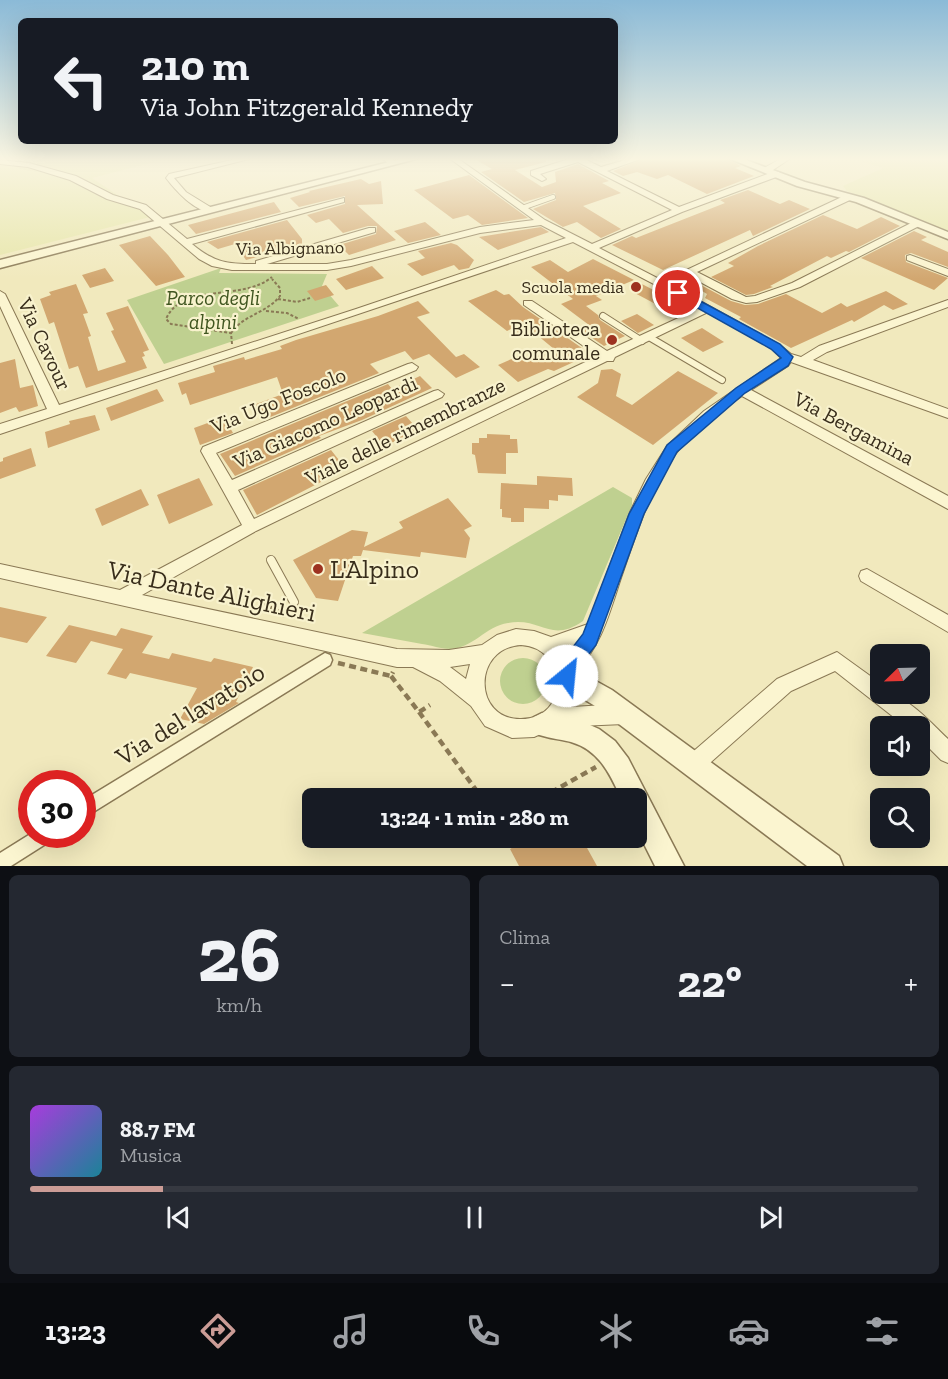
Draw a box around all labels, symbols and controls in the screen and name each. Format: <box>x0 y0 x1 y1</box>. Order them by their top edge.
text: 210 m <box>141 40 249 91</box>
icon: left <box>42 42 120 120</box>
text: Via John Fitzgerald Kennedy <box>141 91 473 123</box>
street label: Via Albignano <box>235 236 344 260</box>
pin <box>652 267 703 318</box>
place label: Scuola media <box>522 276 624 298</box>
icon: arrive <box>661 276 694 309</box>
marker: Scuola media <box>629 280 643 294</box>
park label: Parco degli alpini <box>166 285 260 334</box>
street label: Via Cavour <box>12 293 77 394</box>
place label: Biblioteca comunale <box>510 316 600 365</box>
marker: Biblioteca comunale <box>605 333 619 347</box>
street label: Via Ugo Foscolo <box>206 362 349 439</box>
street label: Via Giacomo Leopardi <box>228 370 421 474</box>
street label: Viale delle rimembranze <box>300 372 509 491</box>
street label: Via Bergamina <box>788 385 919 470</box>
street label: Via Dante Alighieri <box>104 553 319 629</box>
place label: L'Alpino <box>330 553 419 585</box>
marker: L'Alpino <box>311 562 325 576</box>
position arrow <box>535 644 599 708</box>
north arrow <box>870 644 930 704</box>
map controls <box>870 644 930 848</box>
street label: Via del lavatoio <box>109 655 270 773</box>
button: sound <box>870 716 930 776</box>
speed limit sign: 30 <box>18 770 96 848</box>
button: search <box>870 788 930 848</box>
text: 13:24 · 1 min · 280 m <box>380 804 569 831</box>
text: 26 <box>197 907 281 1001</box>
text: Clima <box>500 925 550 949</box>
text: 22° <box>677 955 742 1009</box>
text: − <box>500 963 515 1002</box>
text: + <box>904 963 918 1002</box>
text: km/h <box>216 993 262 1017</box>
text: 88.7 FM <box>120 1116 195 1143</box>
text: Musica <box>120 1143 182 1167</box>
icon: previous <box>162 1201 195 1234</box>
icon: pause <box>458 1201 491 1234</box>
icon: next <box>754 1201 787 1234</box>
icon: directions <box>197 1310 239 1352</box>
icon: music <box>330 1310 372 1352</box>
icon: phone <box>462 1310 504 1352</box>
icon: climate <box>595 1310 637 1352</box>
icon: car <box>728 1310 770 1352</box>
icon: filters <box>861 1310 903 1352</box>
text: 13:23 <box>45 1315 106 1347</box>

